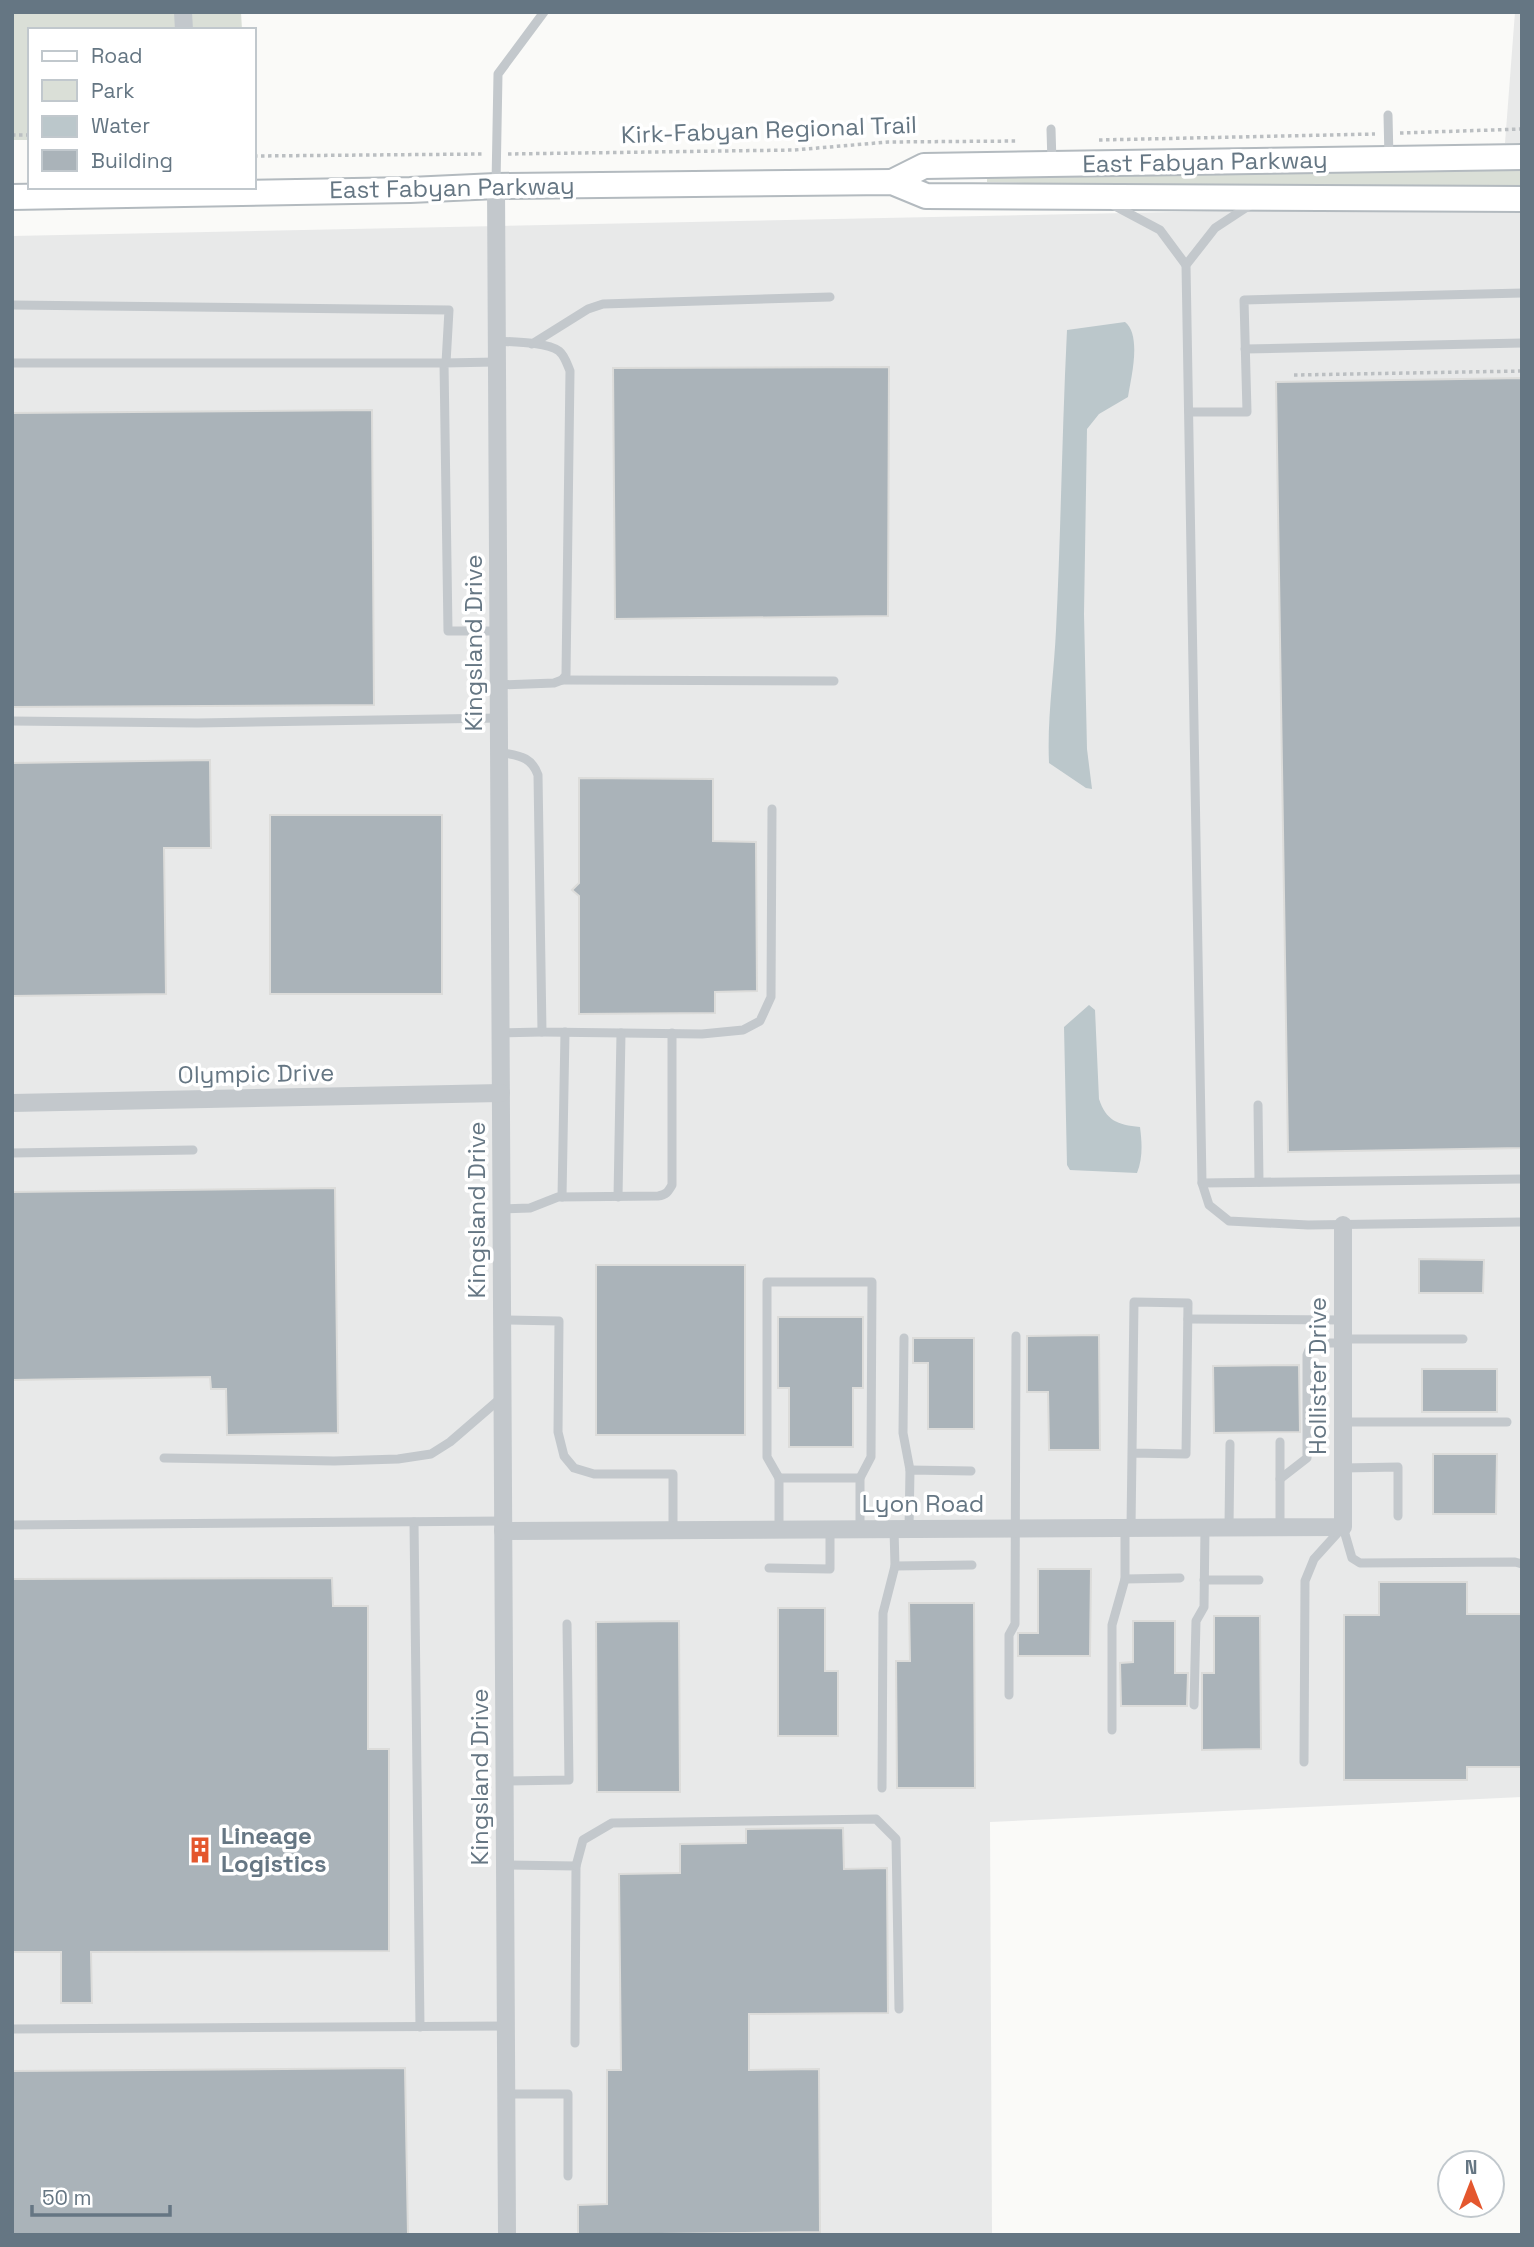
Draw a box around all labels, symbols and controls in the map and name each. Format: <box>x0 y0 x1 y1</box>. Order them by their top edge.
legend <box>28 28 256 189</box>
text: Road <box>91 42 143 69</box>
text: Park <box>91 77 135 104</box>
street label: Kirk-Fabyan Regional Trail <box>621 109 917 150</box>
text: Water <box>91 112 150 139</box>
street label: East Fabyan Parkway <box>1082 144 1328 179</box>
text: Building <box>91 147 173 174</box>
street label: East Fabyan Parkway <box>329 170 575 205</box>
street label: Kingsland Drive <box>458 555 489 731</box>
street label: Olympic Drive <box>177 1057 335 1090</box>
street label: Kingsland Drive <box>461 1122 492 1298</box>
street label: Hollister Drive <box>1302 1297 1333 1455</box>
street label: Lyon Road <box>862 1488 984 1519</box>
street label: Kingsland Drive <box>464 1689 495 1865</box>
place label: Lineage Logistics <box>221 1820 327 1879</box>
building icon: Lineage Logistics <box>185 1835 215 1865</box>
north arrow <box>1436 2149 1506 2219</box>
text: N <box>1465 2155 1477 2180</box>
scale bar <box>32 2174 170 2218</box>
text: 50 m <box>42 2184 92 2211</box>

